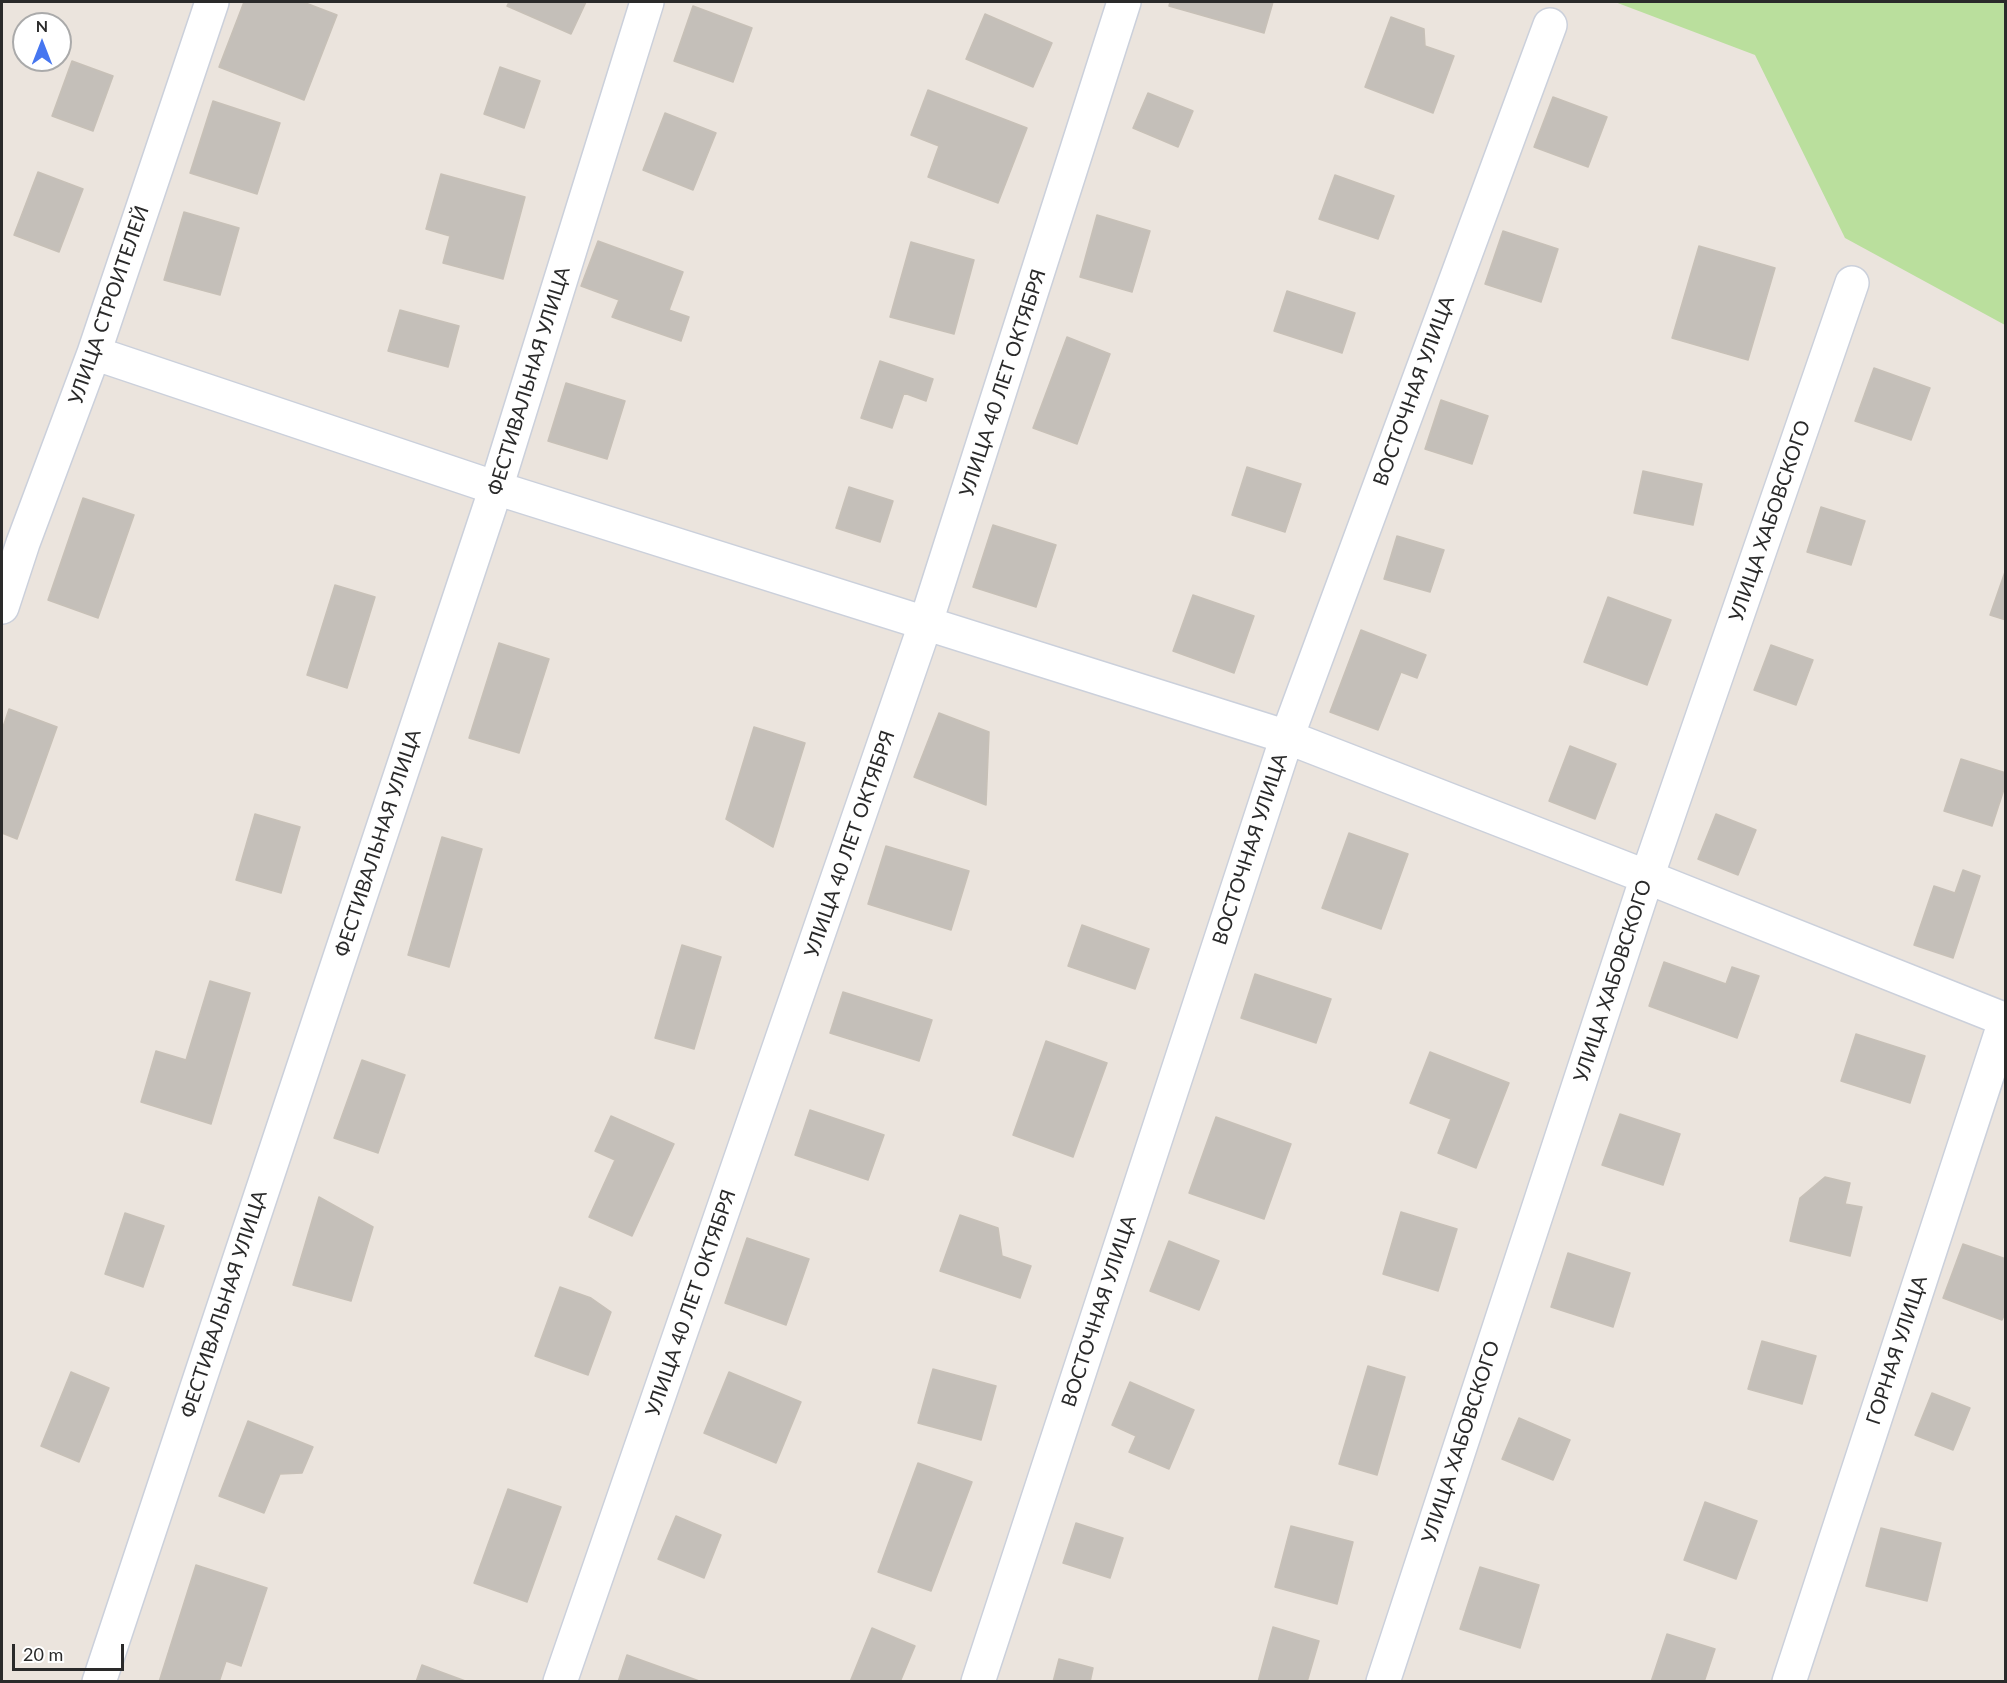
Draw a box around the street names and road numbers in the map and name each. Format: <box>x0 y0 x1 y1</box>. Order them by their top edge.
street label: УЛИЦА СТРОИТЕЛЕЙ <box>64 203 154 407</box>
street label: ФЕСТИВАЛЬНАЯ УЛИЦА <box>483 264 575 498</box>
street label: УЛИЦА 40 ЛЕТ ОКТЯБРЯ <box>955 266 1051 500</box>
street label: ВОСТОЧНАЯ УЛИЦА <box>1368 293 1460 489</box>
street label: УЛИЦА ХАБОВСКОГО <box>1724 417 1816 625</box>
street label: ФЕСТИВАЛЬНАЯ УЛИЦА <box>330 726 426 960</box>
street label: УЛИЦА 40 ЛЕТ ОКТЯБРЯ <box>800 728 900 960</box>
street label: ВОСТОЧНАЯ УЛИЦА <box>1208 750 1292 948</box>
street label: УЛИЦА ХАБОВСКОГО <box>1569 877 1657 1085</box>
street label: ФЕСТИВАЛЬНАЯ УЛИЦА <box>176 1187 272 1421</box>
street label: УЛИЦА 40 ЛЕТ ОКТЯБРЯ <box>641 1187 741 1419</box>
street label: ВОСТОЧНАЯ УЛИЦА <box>1057 1212 1141 1410</box>
street label: ГОРНАЯ УЛИЦА <box>1862 1272 1932 1428</box>
street label: УЛИЦА ХАБОВСКОГО <box>1417 1338 1505 1546</box>

